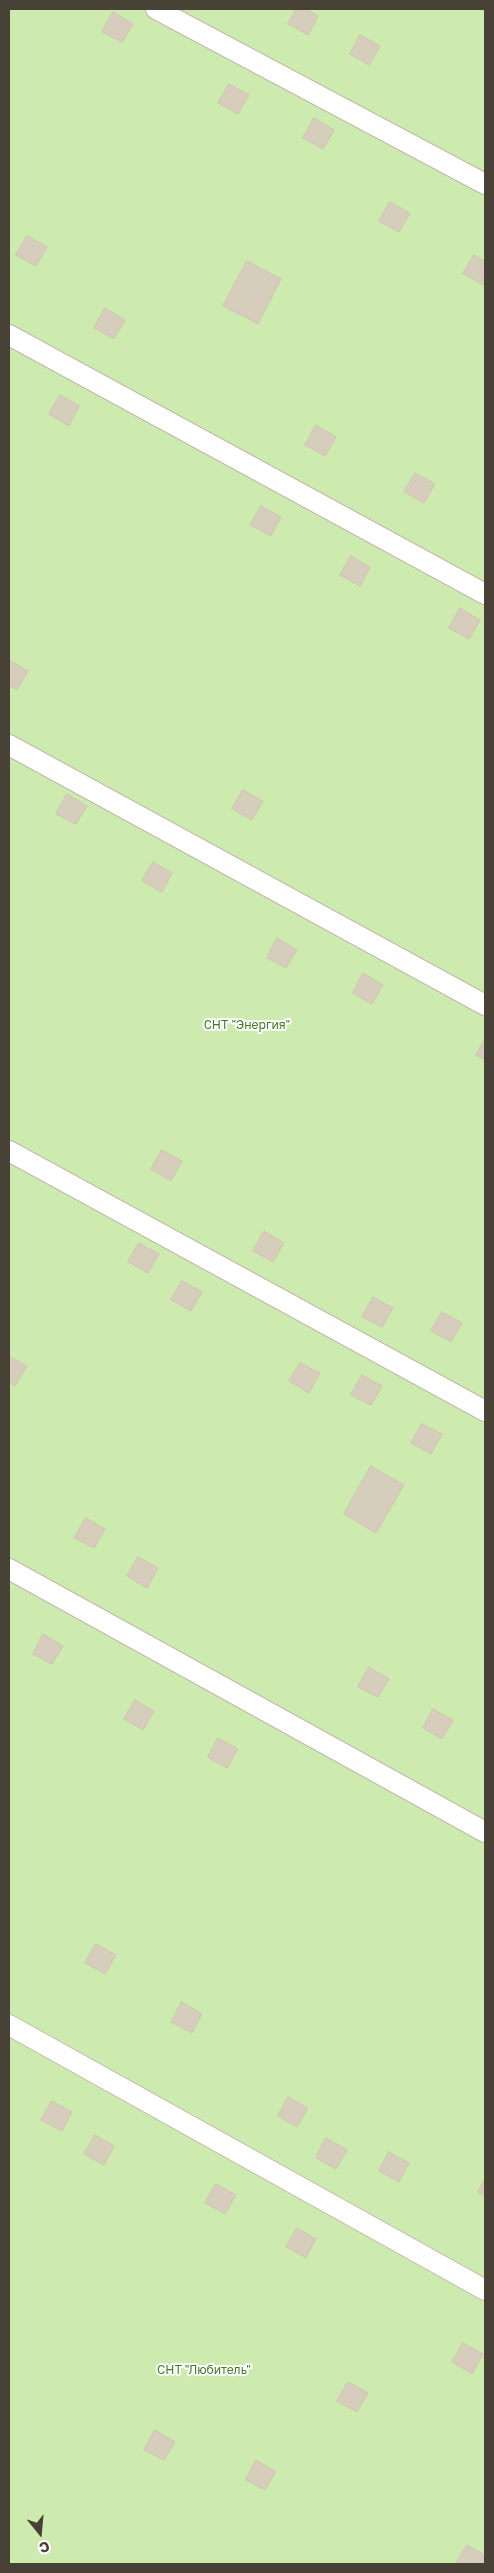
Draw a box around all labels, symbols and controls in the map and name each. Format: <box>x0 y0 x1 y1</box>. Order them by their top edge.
park label: СНТ "Энергия" <box>204 1018 290 1032</box>
park label: СНТ "Любитель" <box>157 2363 251 2377</box>
north arrow <box>15 2508 65 2558</box>
text: С <box>37 2538 52 2557</box>

